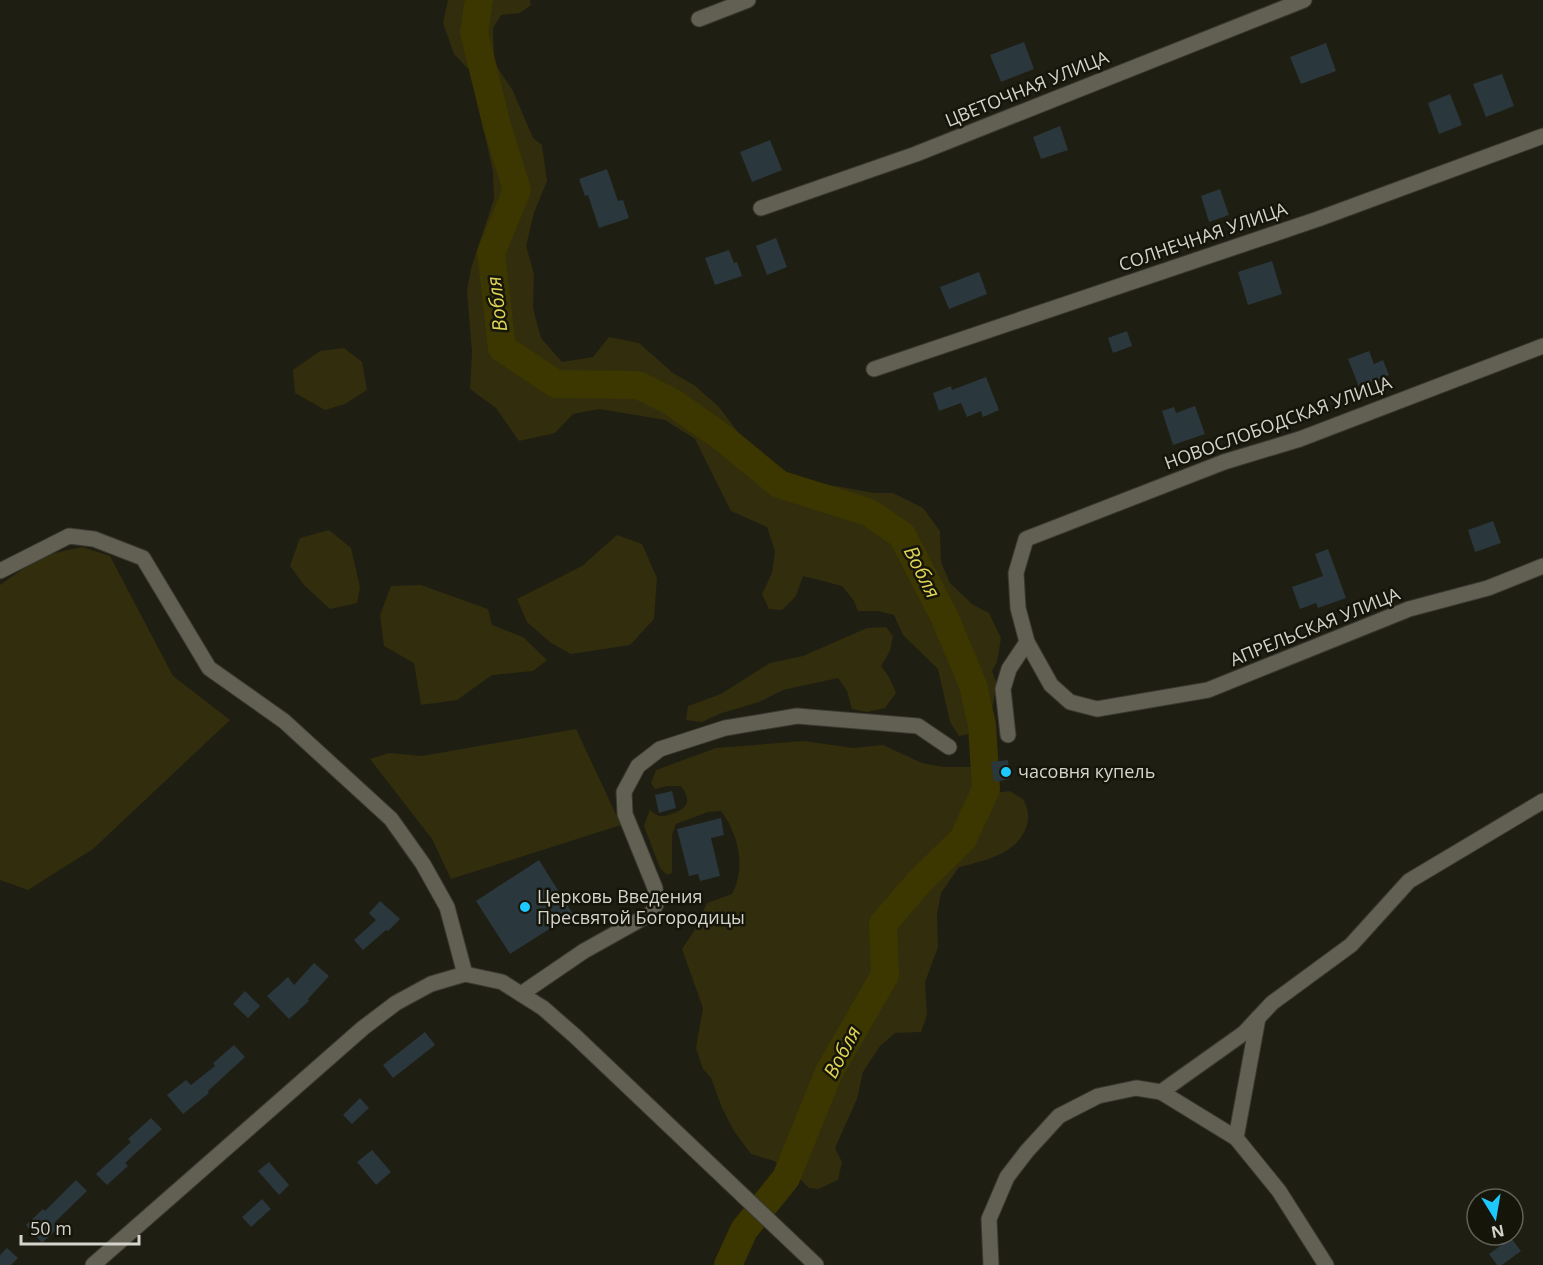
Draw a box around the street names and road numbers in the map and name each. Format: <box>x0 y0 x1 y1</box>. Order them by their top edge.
street label: ЦВЕТОЧНАЯ УЛИЦА <box>941 44 1112 132</box>
street label: СОЛНЕЧНАЯ УЛИЦА <box>1115 196 1291 276</box>
street label: НОВОСЛОБОДСКАЯ УЛИЦА <box>1161 370 1395 474</box>
street label: АПРЕЛЬСКАЯ УЛИЦА <box>1226 581 1404 671</box>

